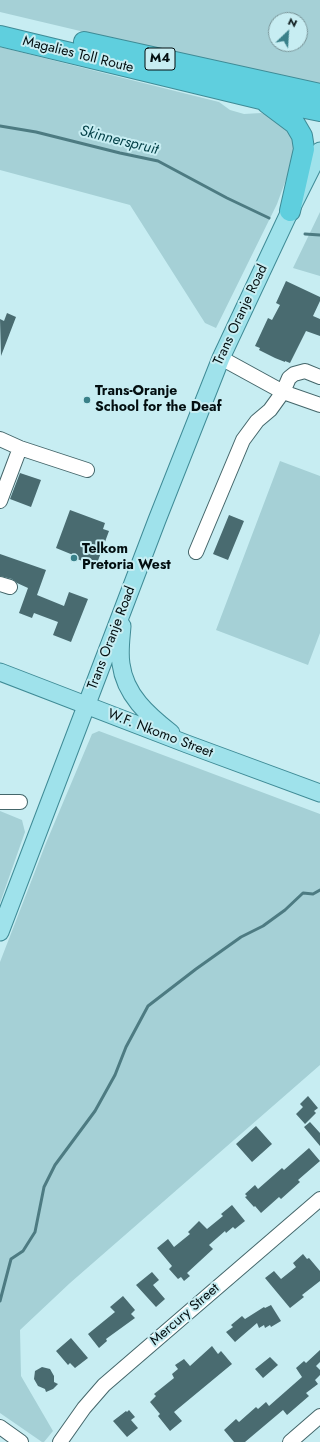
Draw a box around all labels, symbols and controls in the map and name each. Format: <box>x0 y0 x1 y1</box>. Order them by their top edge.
north arrow <box>268 12 308 52</box>
text: N <box>285 13 300 31</box>
street label: Magalies Toll Route <box>21 33 135 77</box>
road number: M4 <box>145 48 175 70</box>
water label: Skinnerspruit <box>78 123 160 159</box>
street label: Trans Oranje Road <box>210 262 272 368</box>
place label: Trans-Oranje School for the Deaf <box>95 384 221 416</box>
marker: Trans-Oranje School for the Deaf <box>82 395 92 405</box>
place label: Telkom Pretoria West <box>82 542 171 574</box>
marker: Telkom Pretoria West <box>69 553 79 563</box>
street label: Trans Oranje Road <box>85 584 139 692</box>
street label: W.F. Nkomo Street <box>105 706 215 762</box>
street label: Mercury Street <box>147 1280 223 1350</box>

